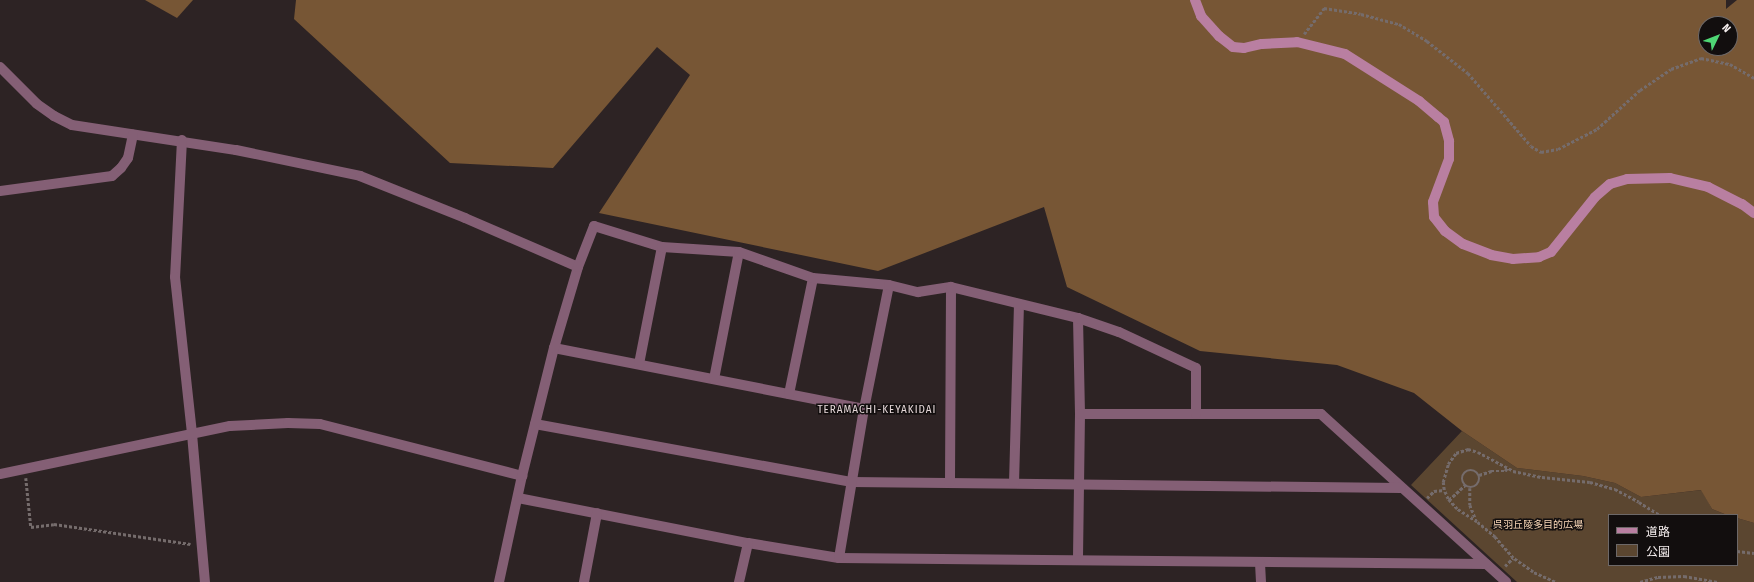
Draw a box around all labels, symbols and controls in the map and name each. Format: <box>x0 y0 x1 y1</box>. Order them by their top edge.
north arrow <box>1698 16 1738 56</box>
text: N <box>1719 21 1733 35</box>
district label: TERAMACHI-KEYAKIDAI <box>817 403 937 417</box>
legend <box>1608 514 1738 566</box>
park label: 呉羽丘陵多目的広場 <box>1493 520 1583 532</box>
text: 道路 <box>1646 525 1670 539</box>
text: 公園 <box>1646 545 1670 559</box>

